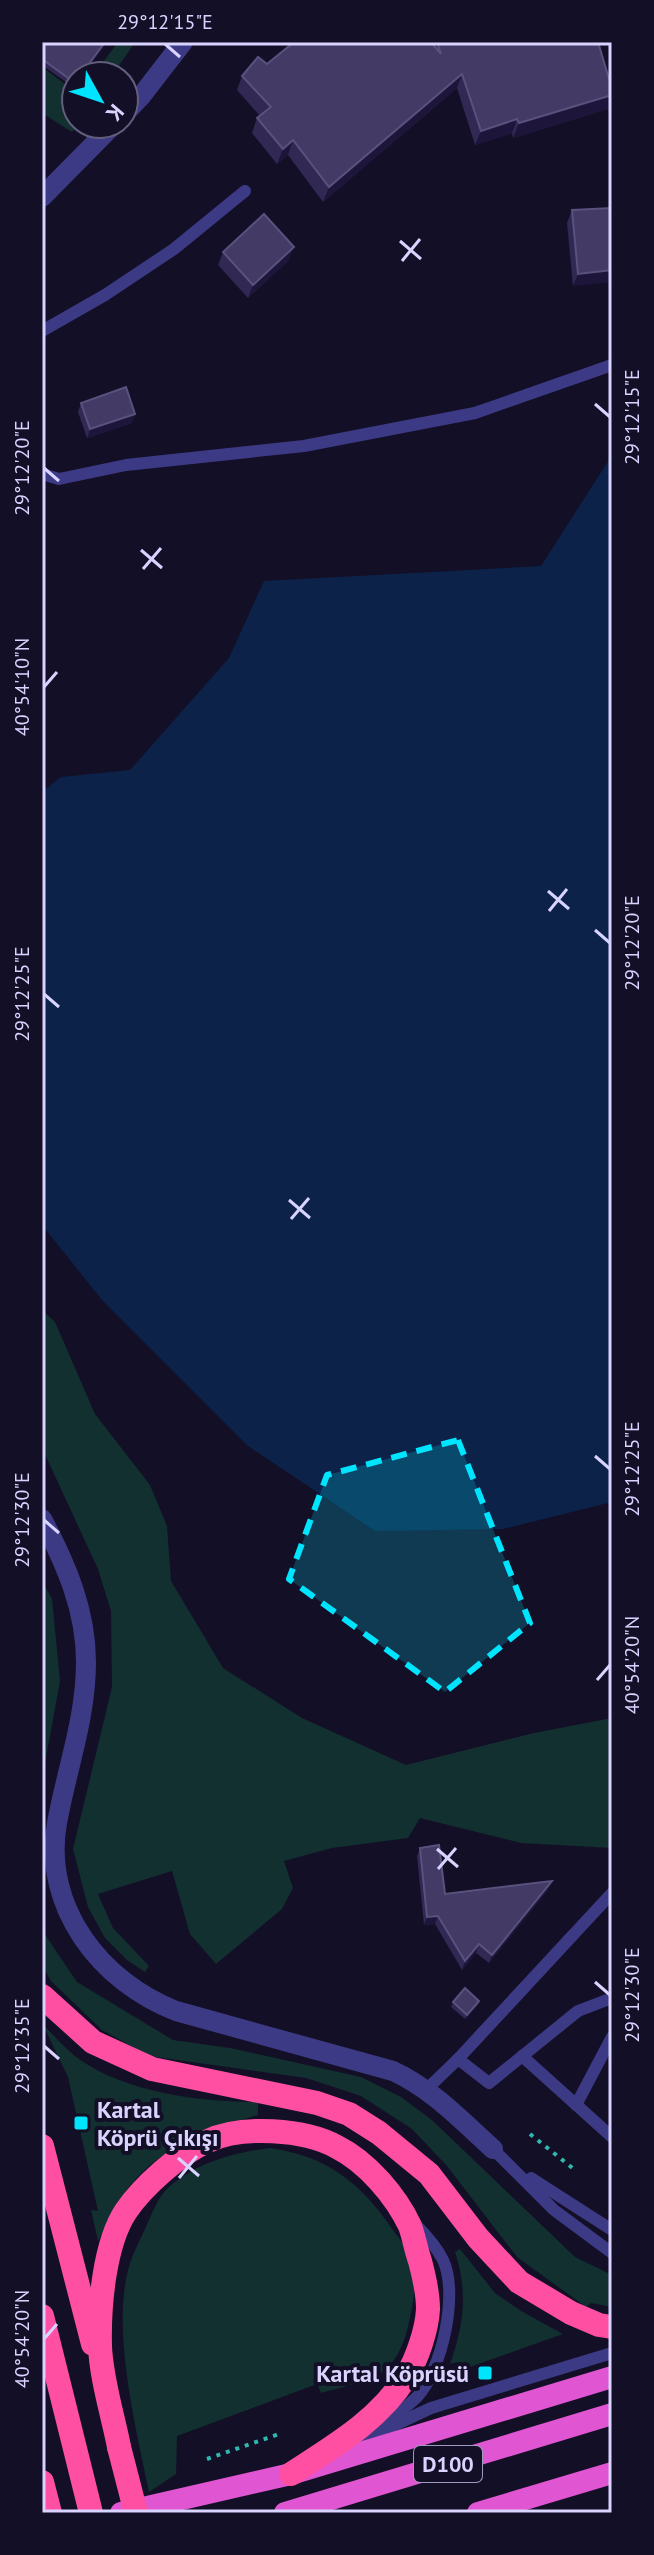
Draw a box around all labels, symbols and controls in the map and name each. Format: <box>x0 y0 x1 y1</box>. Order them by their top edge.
text: 29°12'15"E <box>117 9 213 35</box>
north arrow <box>60 60 140 140</box>
text: K <box>100 99 130 127</box>
text: 29°12'15"E <box>619 369 645 465</box>
text: 29°12'20"E <box>9 420 35 516</box>
text: 40°54'10"N <box>9 638 35 736</box>
text: 29°12'20"E <box>619 895 645 991</box>
text: 29°12'25"E <box>9 946 35 1042</box>
text: 29°12'25"E <box>619 1421 645 1517</box>
text: 29°12'30"E <box>9 1472 35 1568</box>
text: 40°54'20"N <box>619 1616 645 1714</box>
text: 29°12'30"E <box>619 1947 645 2043</box>
text: 29°12'35"E <box>9 1998 35 2094</box>
place label: Kartal Köprü Çıkışı <box>97 2094 218 2153</box>
marker: Kartal Köprü Çıkışı <box>72 2114 90 2132</box>
text: 40°54'20"N <box>9 2290 35 2388</box>
place label: Kartal Köprüsü <box>316 2358 469 2389</box>
marker: Kartal Köprüsü <box>476 2364 494 2382</box>
road number: D100 <box>414 2446 482 2482</box>

